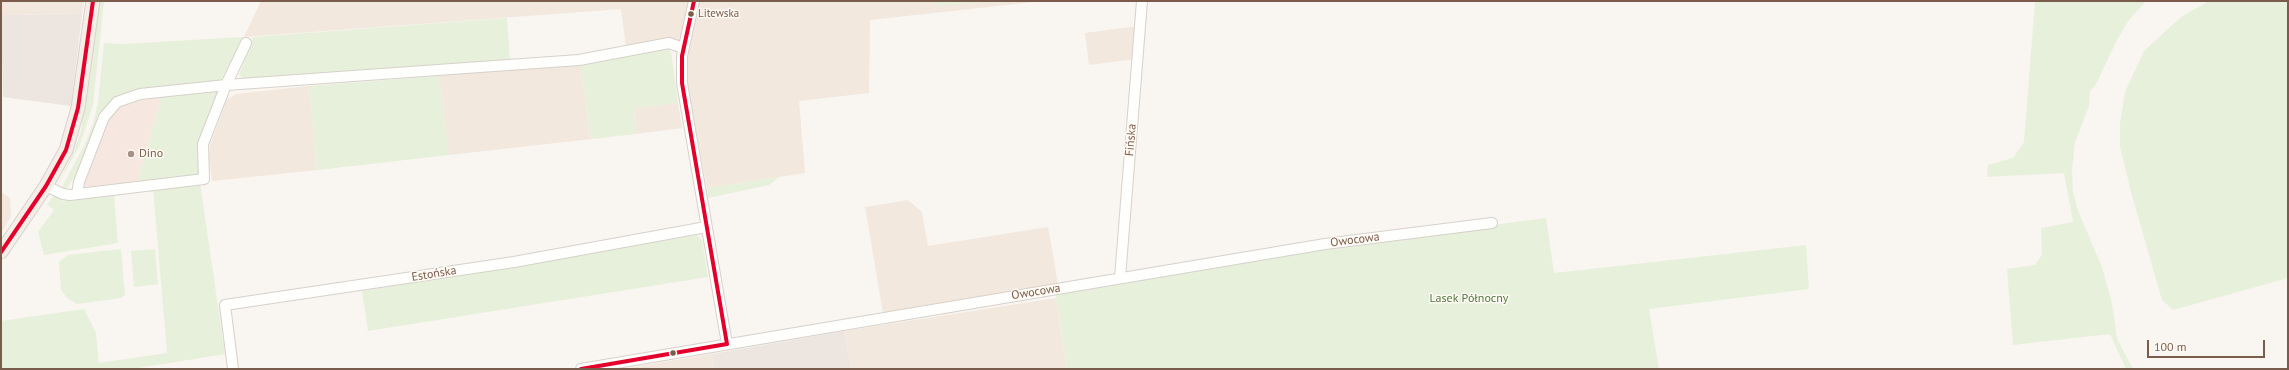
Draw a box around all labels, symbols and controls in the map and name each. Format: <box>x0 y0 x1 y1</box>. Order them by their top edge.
place label: Litewska <box>698 7 739 21</box>
marker: Litewska <box>686 9 696 19</box>
street label: Fińska <box>1122 123 1140 157</box>
place label: Dino <box>139 147 163 161</box>
marker: Dino <box>126 149 136 159</box>
street label: Owocowa <box>1330 230 1380 250</box>
street label: Estońska <box>411 263 457 285</box>
street label: Owocowa <box>1010 281 1062 303</box>
park label: Lasek Północny <box>1430 292 1508 306</box>
scale bar <box>2149 332 2267 358</box>
text: 100 m <box>2154 339 2187 354</box>
unlabelled marker <box>668 348 678 358</box>

